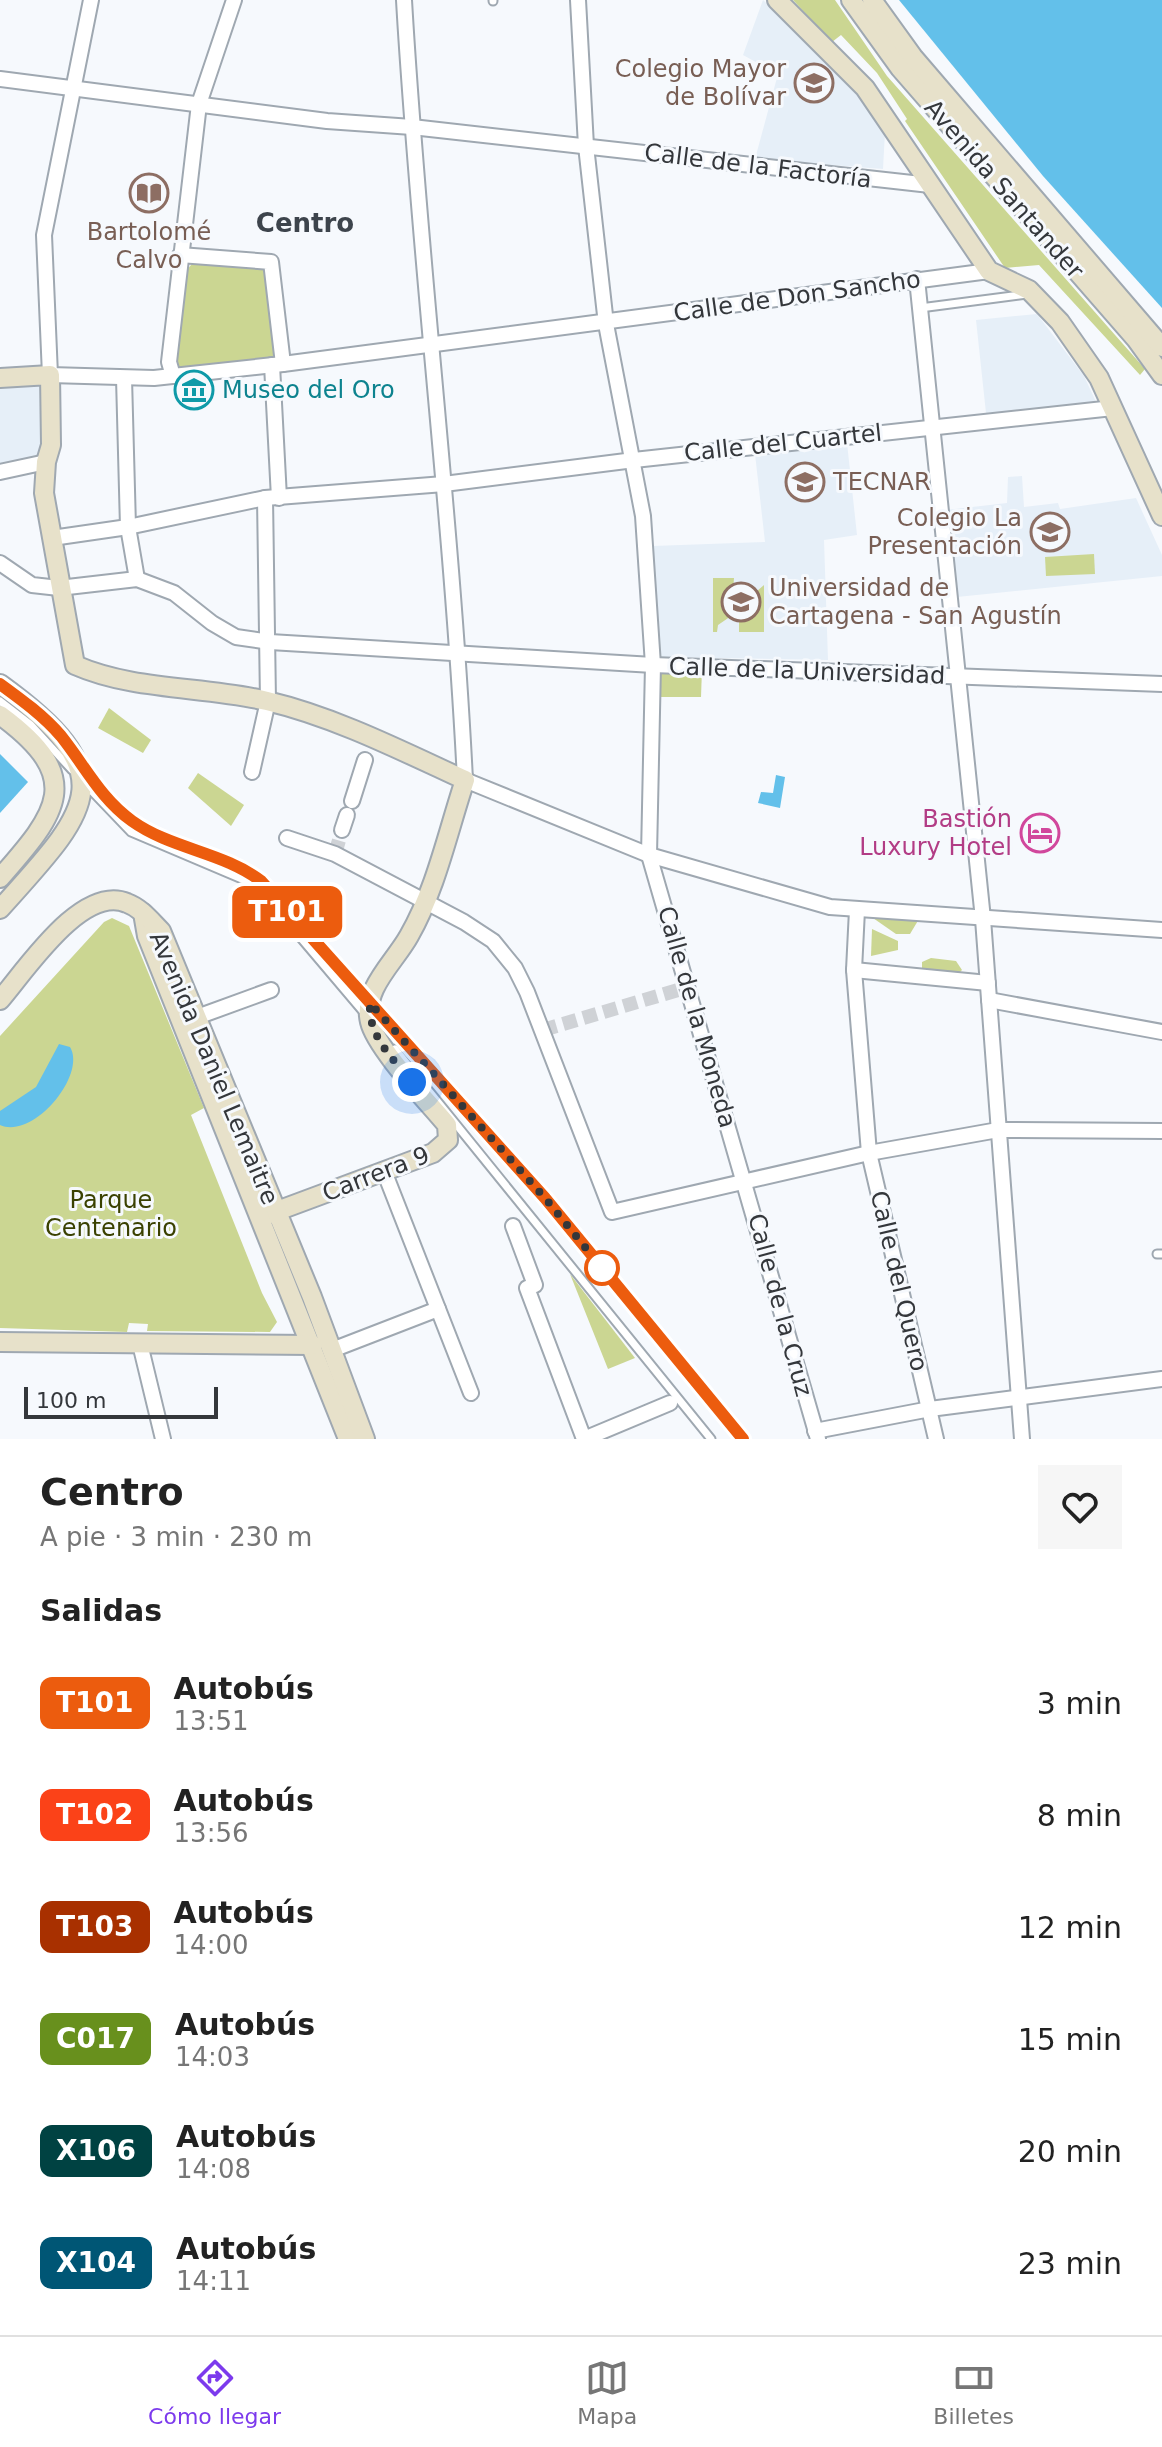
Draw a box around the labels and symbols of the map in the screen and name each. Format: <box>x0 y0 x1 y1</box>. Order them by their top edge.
place label: Colegio Mayor de Bolívar <box>615 55 786 111</box>
school or university icon: Colegio Mayor de Bolívar <box>793 62 835 104</box>
street label: Avenida Santander <box>919 94 1089 284</box>
street label: Calle de la Factoría <box>643 138 873 194</box>
library icon: Bartolomé Calvo <box>128 172 170 214</box>
district label: Centro <box>256 208 354 238</box>
place label: Bartolomé Calvo <box>87 218 211 274</box>
street label: Calle de Don Sancho <box>672 265 922 327</box>
museum icon: Museo del Oro <box>173 369 215 411</box>
place label: Museo del Oro <box>222 376 395 404</box>
street label: Calle del Cuartel <box>683 419 883 467</box>
school or university icon: TECNAR <box>784 461 826 503</box>
place label: TECNAR <box>832 468 931 496</box>
place label: Colegio La Presentación <box>867 504 1022 560</box>
school or university icon: Colegio La Presentación <box>1029 511 1071 553</box>
place label: Universidad de Cartagena - San Agustín <box>769 574 1062 630</box>
school or university icon: Universidad de Cartagena - San Agustín <box>720 581 762 623</box>
street label: Calle de la Universidad <box>668 652 946 690</box>
place label: Bastión Luxury Hotel <box>859 805 1012 861</box>
hotel icon: Bastión Luxury Hotel <box>1019 812 1061 854</box>
line badge: T101 <box>231 886 343 938</box>
street label: Calle de la Moneda <box>652 903 742 1131</box>
street label: Avenida Daniel Lemaitre <box>144 927 284 1209</box>
your location <box>392 1062 432 1102</box>
street label: Carrera 9 <box>318 1141 434 1207</box>
park label: Parque Centenario <box>45 1186 177 1242</box>
street label: Calle del Quero <box>865 1188 933 1374</box>
street label: Calle de la Cruz <box>742 1210 818 1400</box>
unlabelled marker <box>585 1251 619 1285</box>
scale bar <box>24 1383 218 1419</box>

